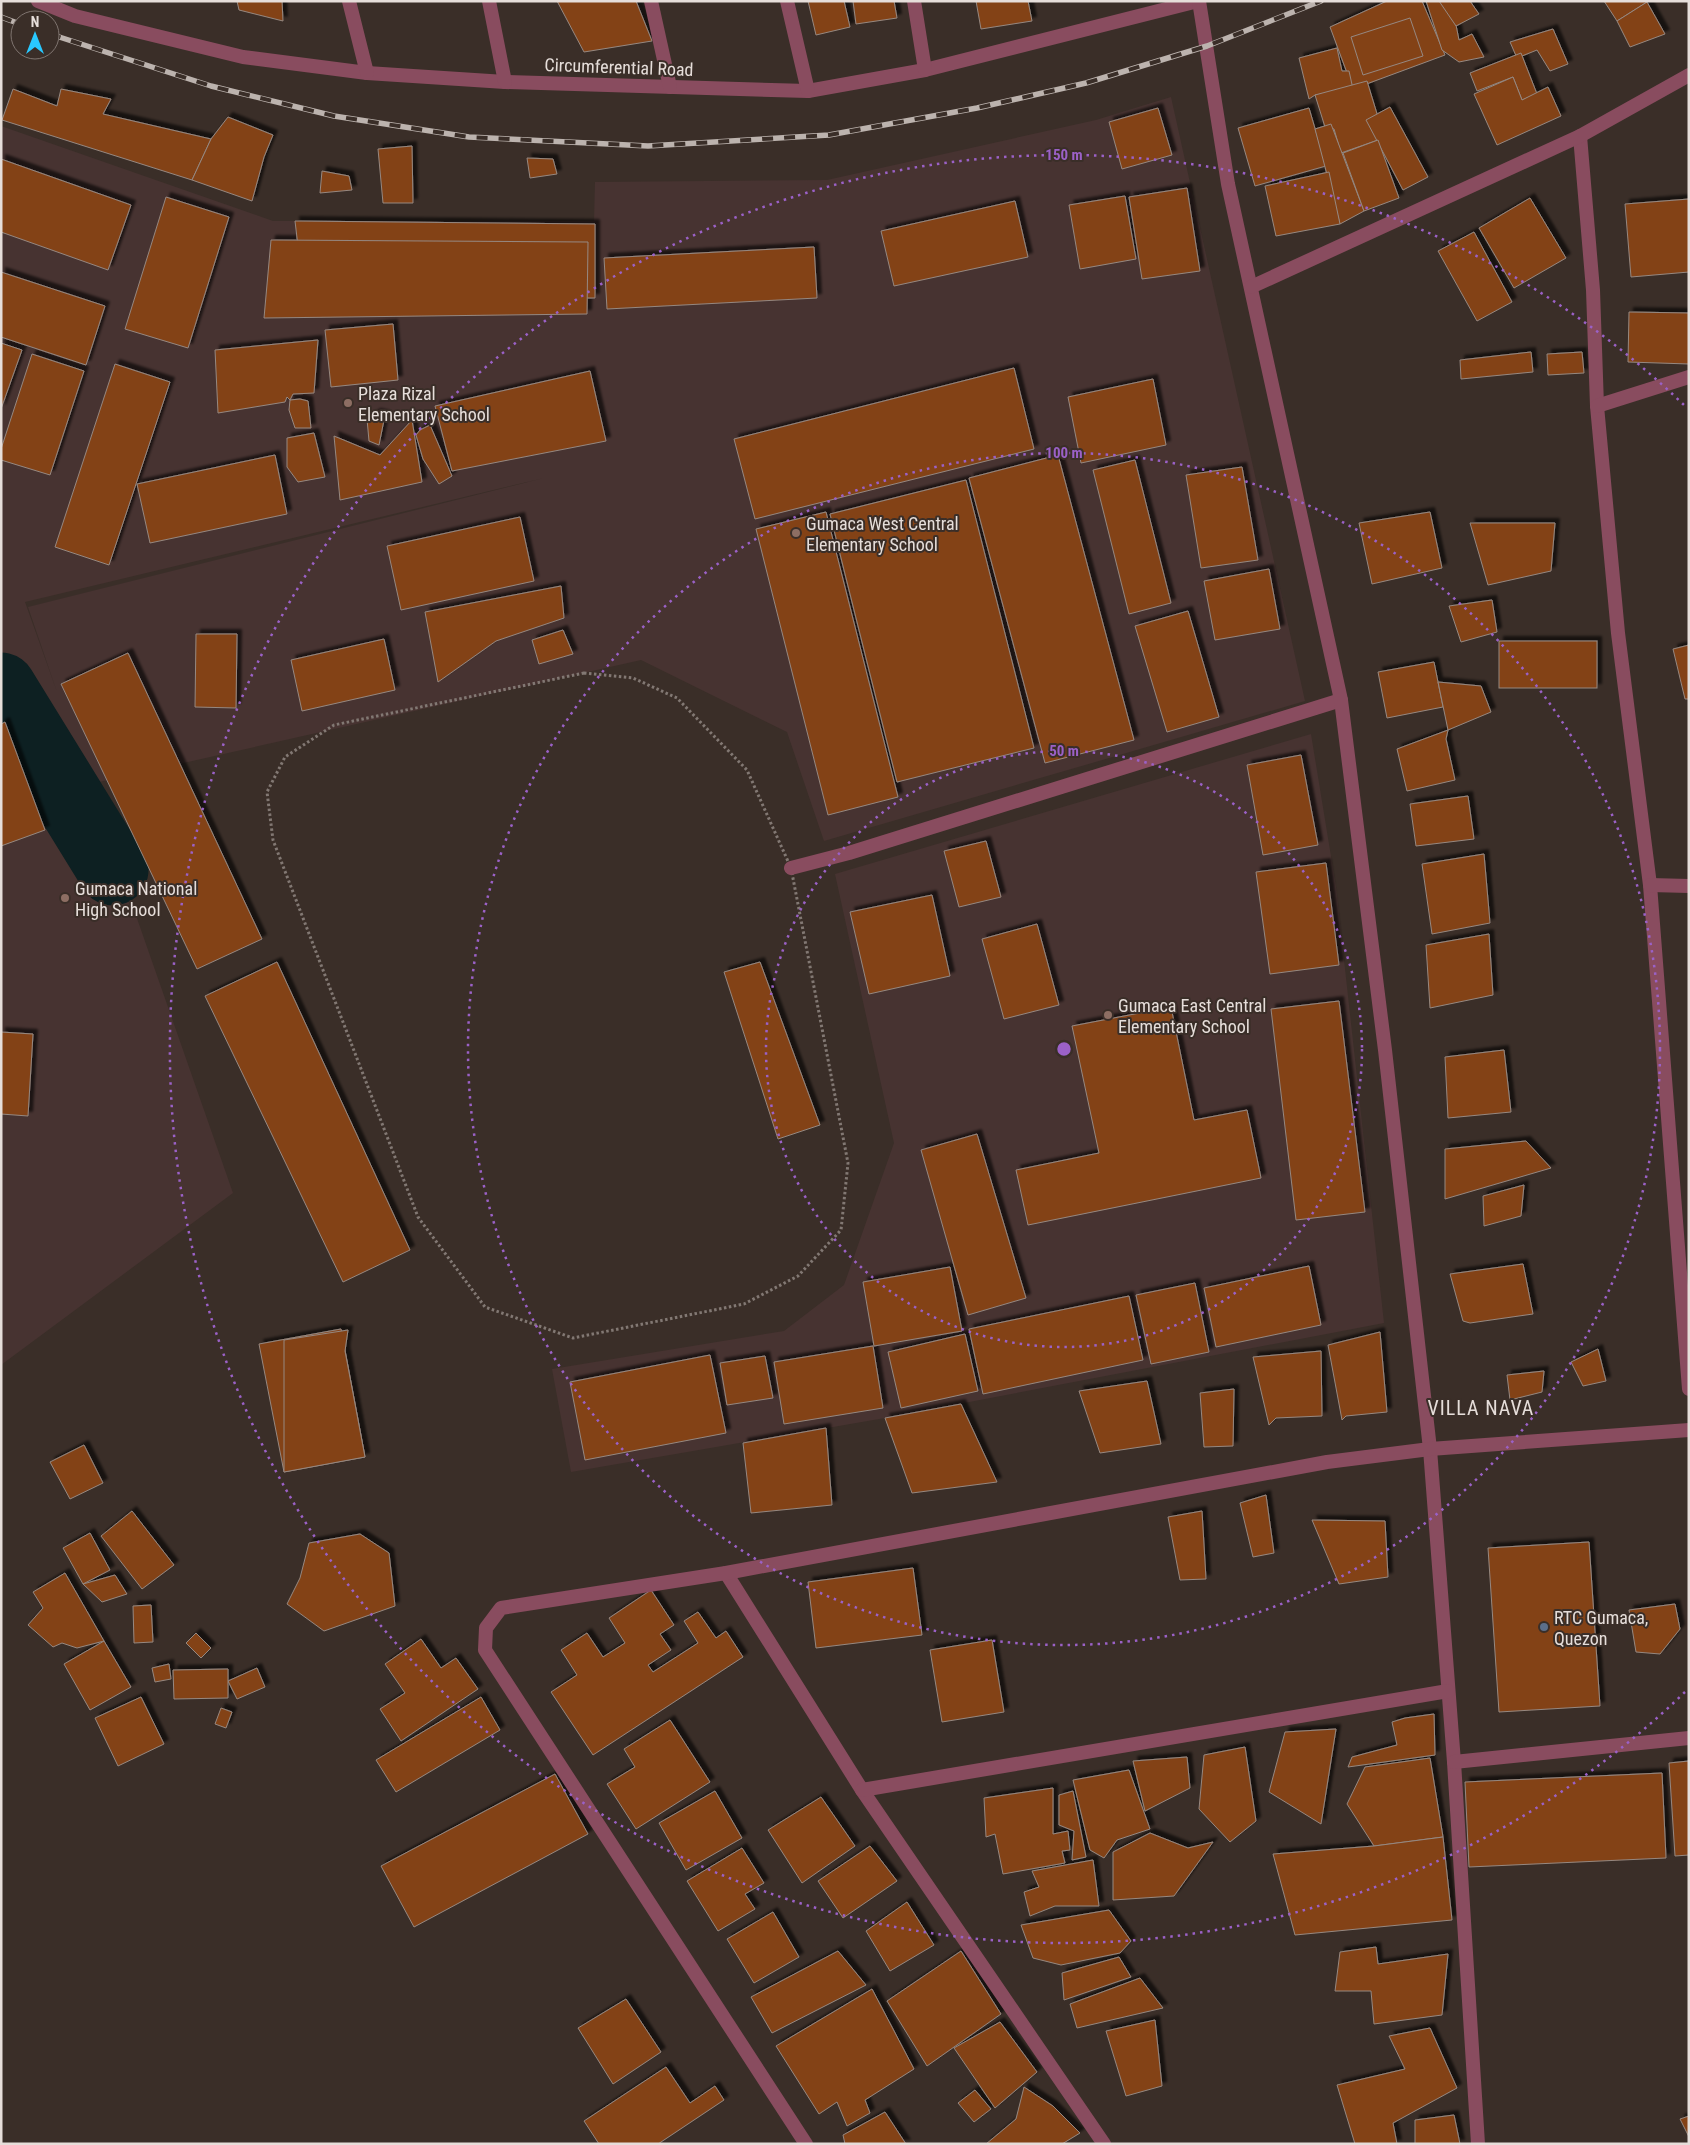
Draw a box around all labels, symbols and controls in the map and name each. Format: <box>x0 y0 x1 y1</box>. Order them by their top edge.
north arrow <box>10 10 60 60</box>
text: N <box>31 14 39 30</box>
street label: Circumferential Road <box>544 54 694 80</box>
text: 150 m <box>1045 146 1083 164</box>
place label: Plaza Rizal Elementary School <box>358 383 490 425</box>
marker: Plaza Rizal Elementary School <box>342 397 354 409</box>
text: 100 m <box>1045 444 1083 462</box>
place label: Gumaca West Central Elementary School <box>806 513 959 555</box>
marker: Gumaca West Central Elementary School <box>790 527 802 539</box>
text: 50 m <box>1049 742 1079 760</box>
place label: Gumaca National High School <box>75 878 197 920</box>
marker: Gumaca National High School <box>59 892 71 904</box>
place label: Gumaca East Central Elementary School <box>1118 995 1266 1037</box>
marker: Gumaca East Central Elementary School <box>1102 1009 1114 1021</box>
centre of rings <box>1055 1040 1073 1058</box>
district label: VILLA NAVA <box>1428 1396 1534 1420</box>
place label: RTC Gumaca, Quezon <box>1554 1607 1648 1649</box>
marker: RTC Gumaca, Quezon <box>1538 1621 1550 1633</box>

